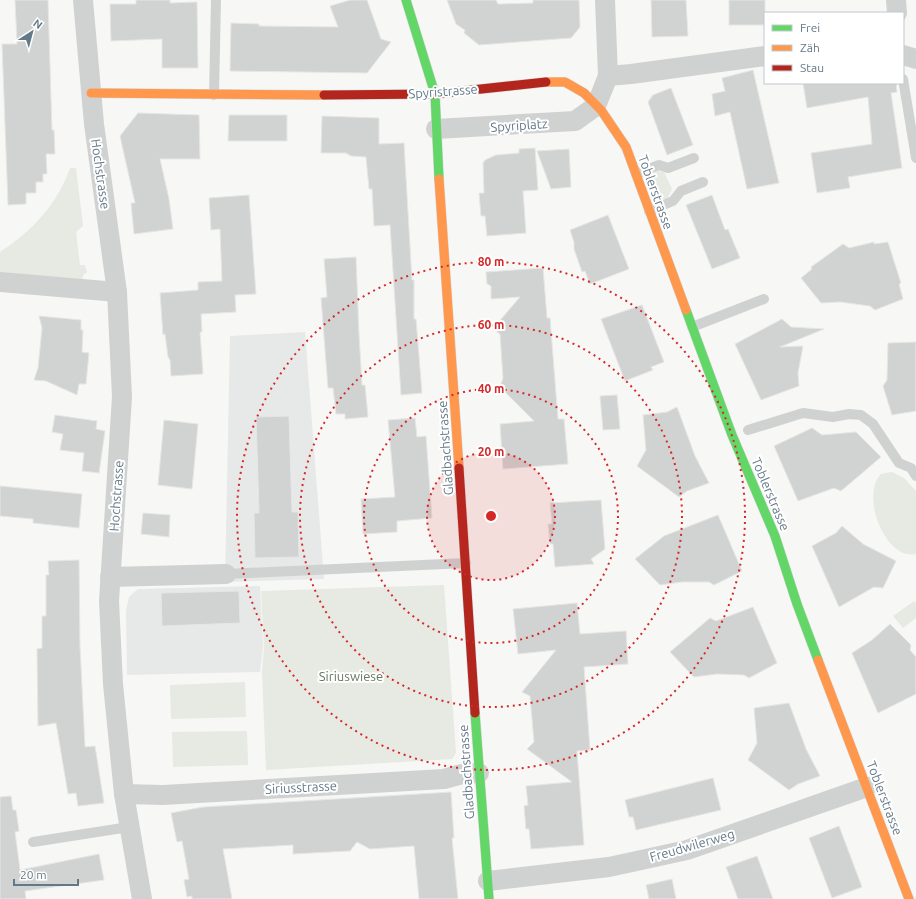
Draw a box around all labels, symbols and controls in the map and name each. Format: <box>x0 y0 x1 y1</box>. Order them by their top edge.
north arrow <box>12 12 52 52</box>
legend <box>764 12 904 84</box>
text: N <box>31 17 45 31</box>
text: Frei <box>800 21 820 34</box>
text: Zäh <box>800 41 820 54</box>
text: Stau <box>800 61 824 74</box>
street label: Spyristrasse <box>408 82 478 100</box>
street label: Spyriplatz <box>490 116 548 134</box>
street label: Hochstrasse <box>89 138 113 210</box>
street label: Toblerstrasse <box>636 153 676 231</box>
text: 80 m <box>478 255 504 268</box>
text: 60 m <box>478 318 504 331</box>
text: 40 m <box>478 382 504 395</box>
street label: Gladbachstrasse <box>435 400 455 496</box>
text: 20 m <box>478 445 504 458</box>
street label: Toblerstrasse <box>749 455 793 533</box>
street label: Hochstrasse <box>107 460 125 532</box>
centre of rings <box>484 509 498 523</box>
park label: Siriuswiese <box>319 669 383 683</box>
street label: Gladbachstrasse <box>456 724 476 820</box>
street label: Toblerstrasse <box>864 759 906 837</box>
street label: Siriusstrasse <box>265 778 337 796</box>
street label: Freudwilerweg <box>648 826 736 864</box>
scale bar <box>14 861 78 887</box>
text: 20 m <box>20 868 47 881</box>

